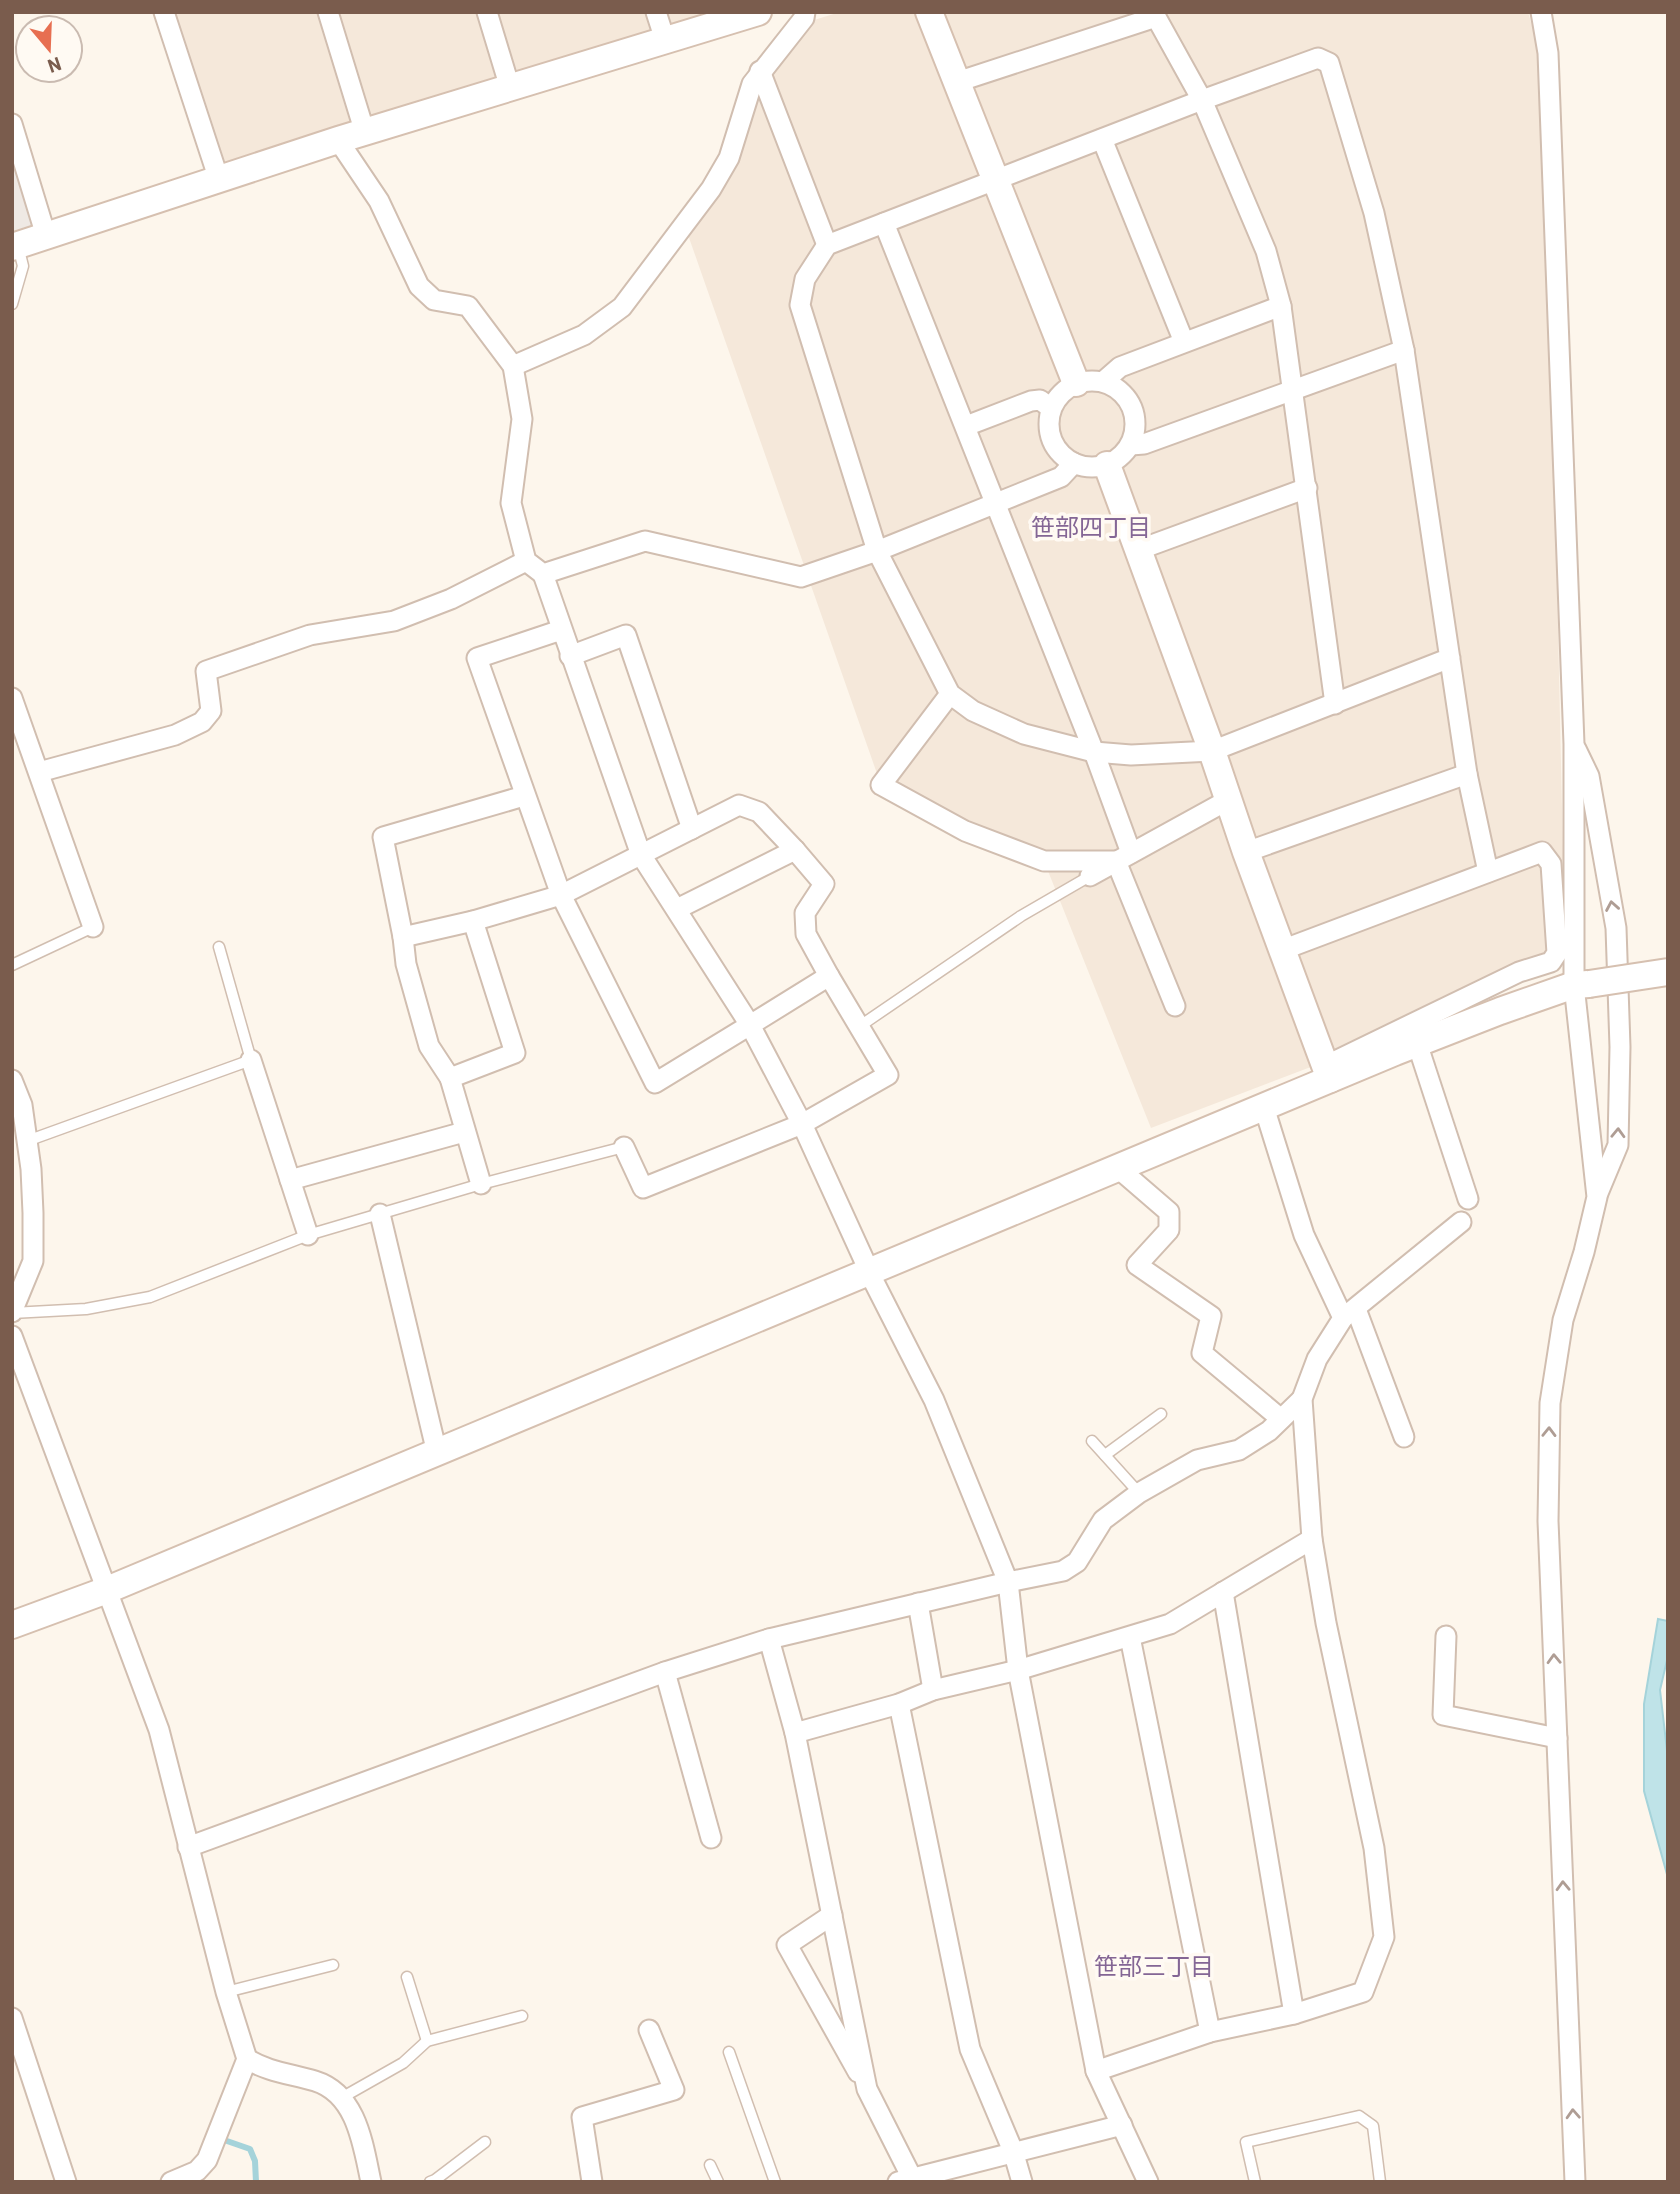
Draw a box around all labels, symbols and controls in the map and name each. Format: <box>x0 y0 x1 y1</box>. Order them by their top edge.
north arrow <box>14 14 84 84</box>
text: N <box>45 53 64 78</box>
district label: 笹部四丁目 <box>1031 512 1151 541</box>
one-way arrow <box>1605 900 1620 912</box>
one-way arrow <box>1610 1127 1626 1138</box>
one-way arrow <box>1541 1426 1557 1436</box>
one-way arrow <box>1546 1653 1561 1664</box>
one-way arrow <box>1555 1881 1570 1892</box>
district label: 笹部三丁目 <box>1094 1951 1214 1980</box>
one-way arrow <box>1566 2108 1581 2119</box>

